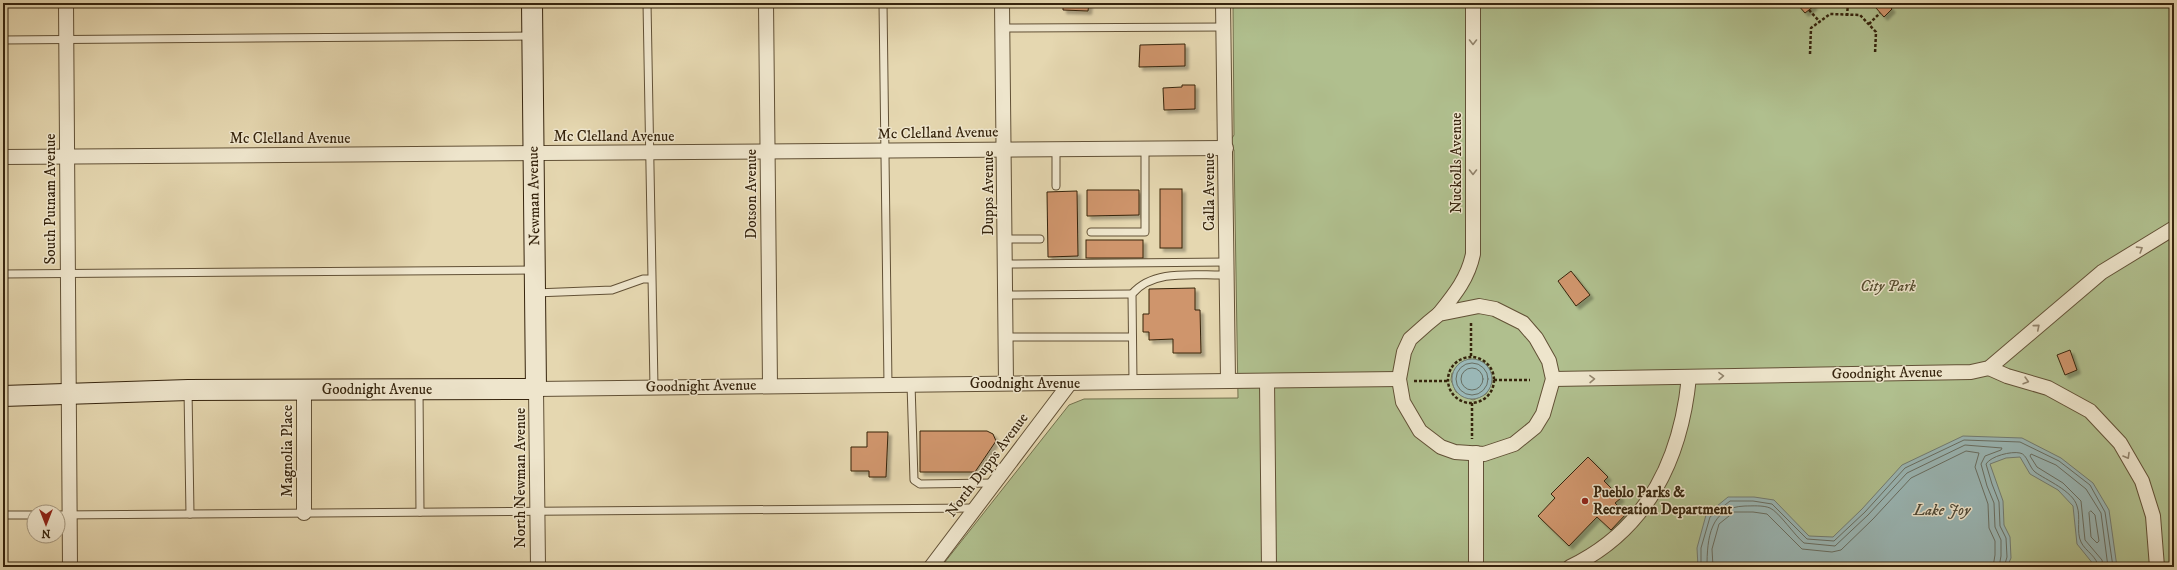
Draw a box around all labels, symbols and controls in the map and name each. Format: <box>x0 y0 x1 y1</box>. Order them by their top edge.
one-way arrow <box>1469 39 1477 45</box>
street label: Nuckolls Avenue <box>1447 113 1466 213</box>
street label: Mc Clelland Avenue <box>877 122 999 144</box>
street label: Mc Clelland Avenue <box>554 127 674 146</box>
street label: Mc Clelland Avenue <box>230 129 350 148</box>
street label: South Putnam Avenue <box>41 134 60 265</box>
street label: Newman Avenue <box>524 146 544 246</box>
street label: Dotson Avenue <box>742 149 761 239</box>
street label: Dupps Avenue <box>979 151 998 235</box>
street label: Calla Avenue <box>1200 153 1219 231</box>
one-way arrow <box>1469 169 1477 175</box>
one-way arrow <box>2136 246 2143 253</box>
park label: City Park <box>1860 277 1917 296</box>
one-way arrow <box>2032 325 2040 332</box>
street label: Goodnight Avenue <box>1832 363 1942 383</box>
one-way arrow <box>1718 372 1724 381</box>
street label: Goodnight Avenue <box>970 374 1080 393</box>
one-way arrow <box>1589 375 1595 383</box>
street label: Goodnight Avenue <box>646 376 756 396</box>
one-way arrow <box>2022 376 2029 385</box>
street label: Goodnight Avenue <box>322 380 432 399</box>
street label: Magnolia Place <box>278 405 297 497</box>
street label: North Newman Avenue <box>511 408 530 548</box>
street label: North Dupps Avenue <box>942 409 1032 521</box>
one-way arrow <box>2123 452 2130 459</box>
place label: Pueblo Parks & Recreation Department <box>1593 483 1733 519</box>
marker: Pueblo Parks & Recreation Department <box>1580 496 1590 506</box>
water label: Lake Joy <box>1913 500 1972 520</box>
north arrow <box>26 504 66 544</box>
text: N <box>41 526 51 540</box>

